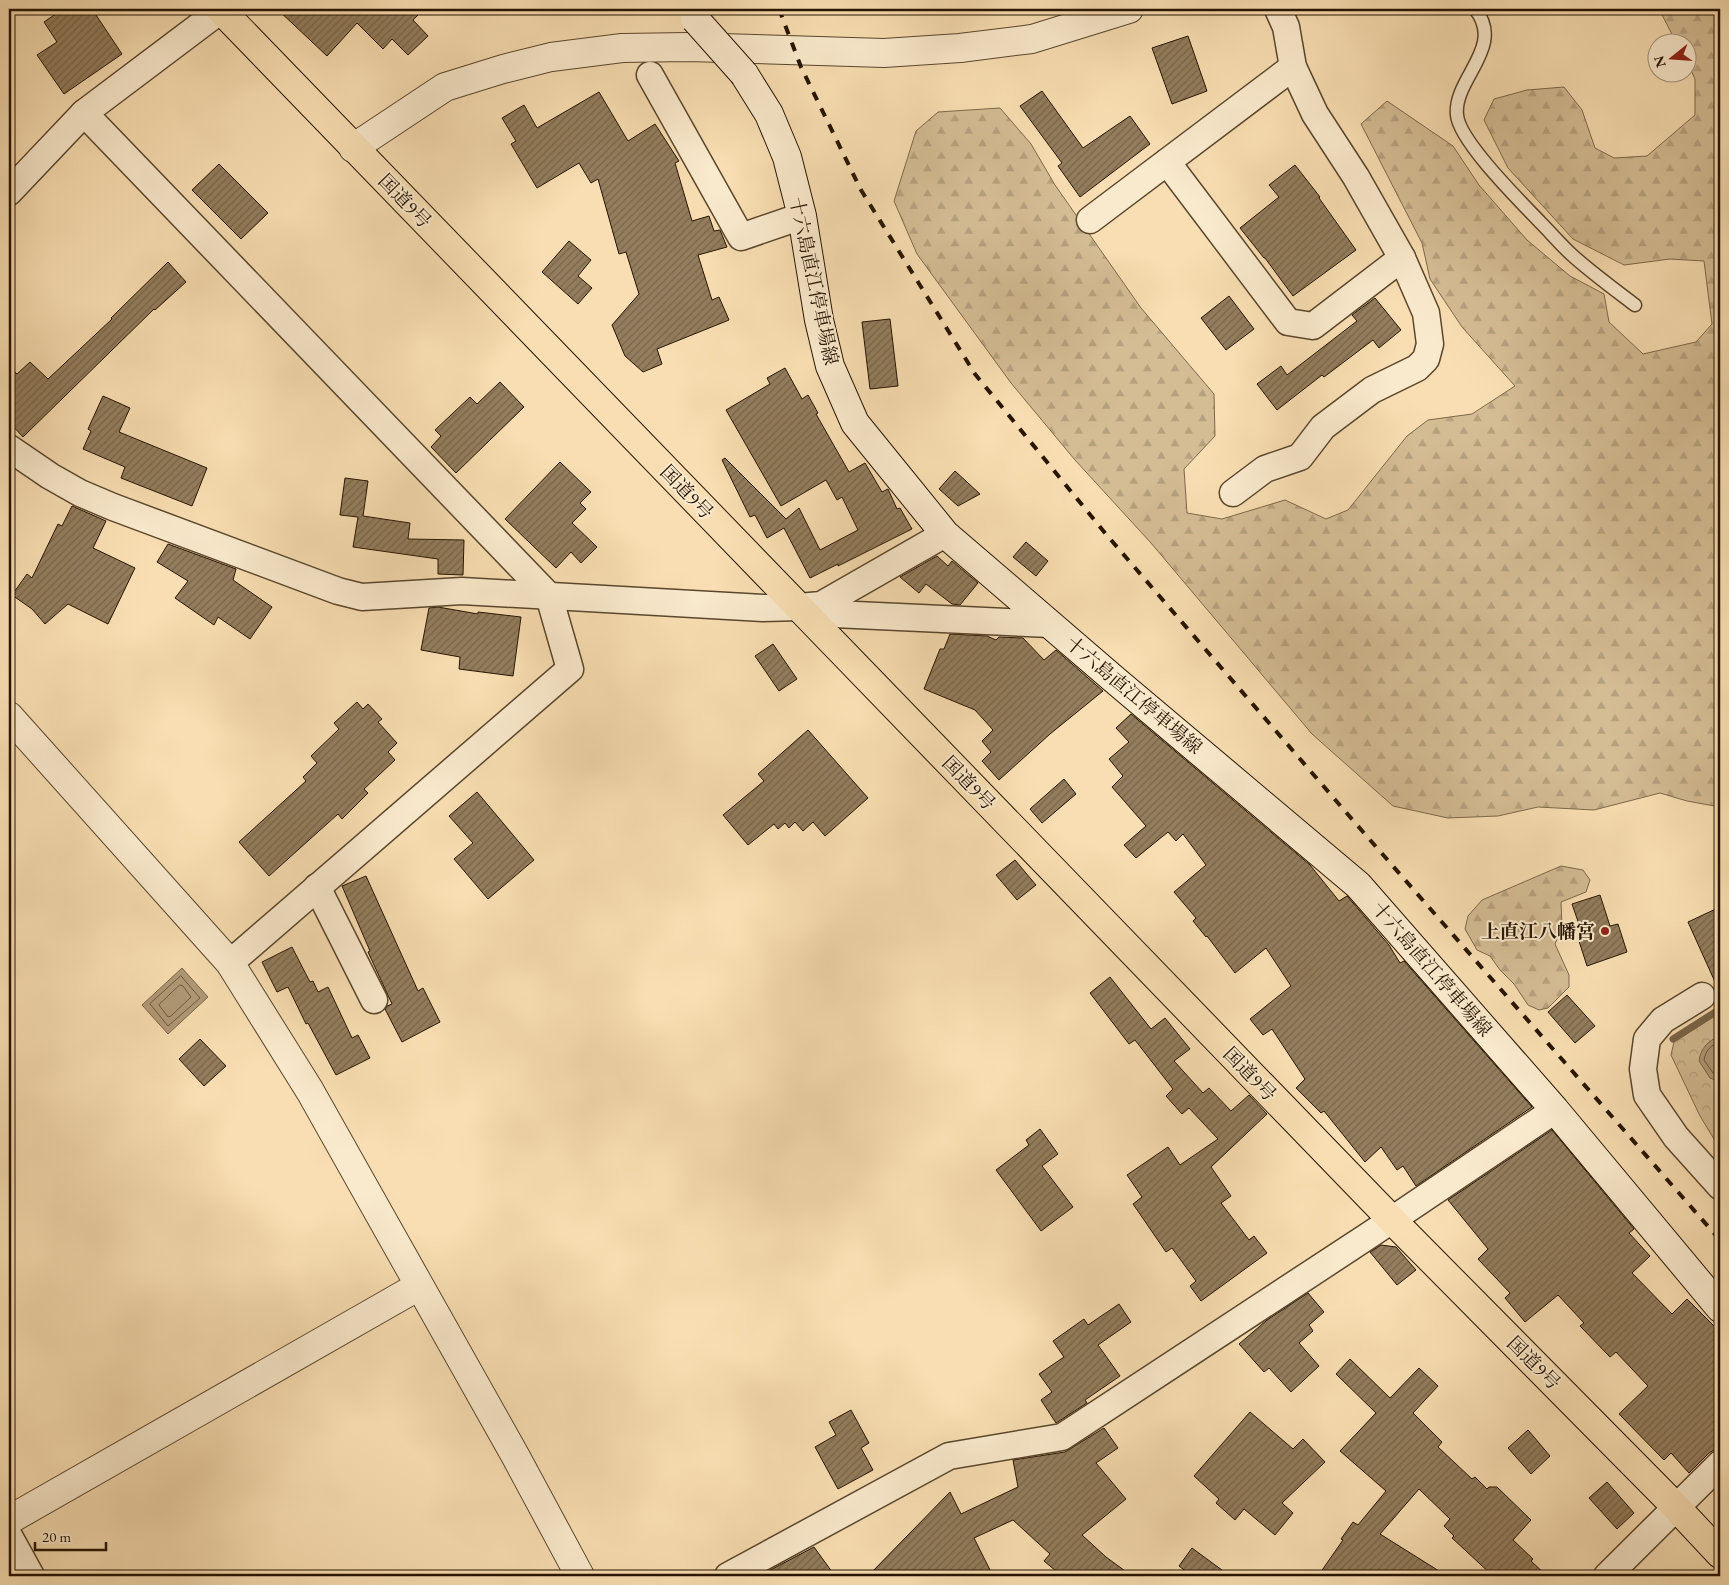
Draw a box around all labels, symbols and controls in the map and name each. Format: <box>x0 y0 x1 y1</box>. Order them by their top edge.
north arrow <box>1646 32 1696 82</box>
text: N <box>1649 53 1670 70</box>
street label: 国道9号 <box>373 169 437 233</box>
street label: 十六島直江停車場線 <box>784 195 844 367</box>
street label: 国道9号 <box>655 460 719 524</box>
street label: 十六島直江停車場線 <box>1060 630 1208 760</box>
street label: 国道9号 <box>937 751 1001 815</box>
street label: 十六島直江停車場線 <box>1366 896 1498 1042</box>
place label: 上直江八幡宮 <box>1481 919 1595 944</box>
marker: 上直江八幡宮 <box>1599 925 1611 937</box>
street label: 国道9号 <box>1218 1042 1282 1106</box>
street label: 国道9号 <box>1502 1331 1566 1395</box>
scale bar <box>35 1520 106 1552</box>
text: 20 m <box>42 1527 71 1546</box>

